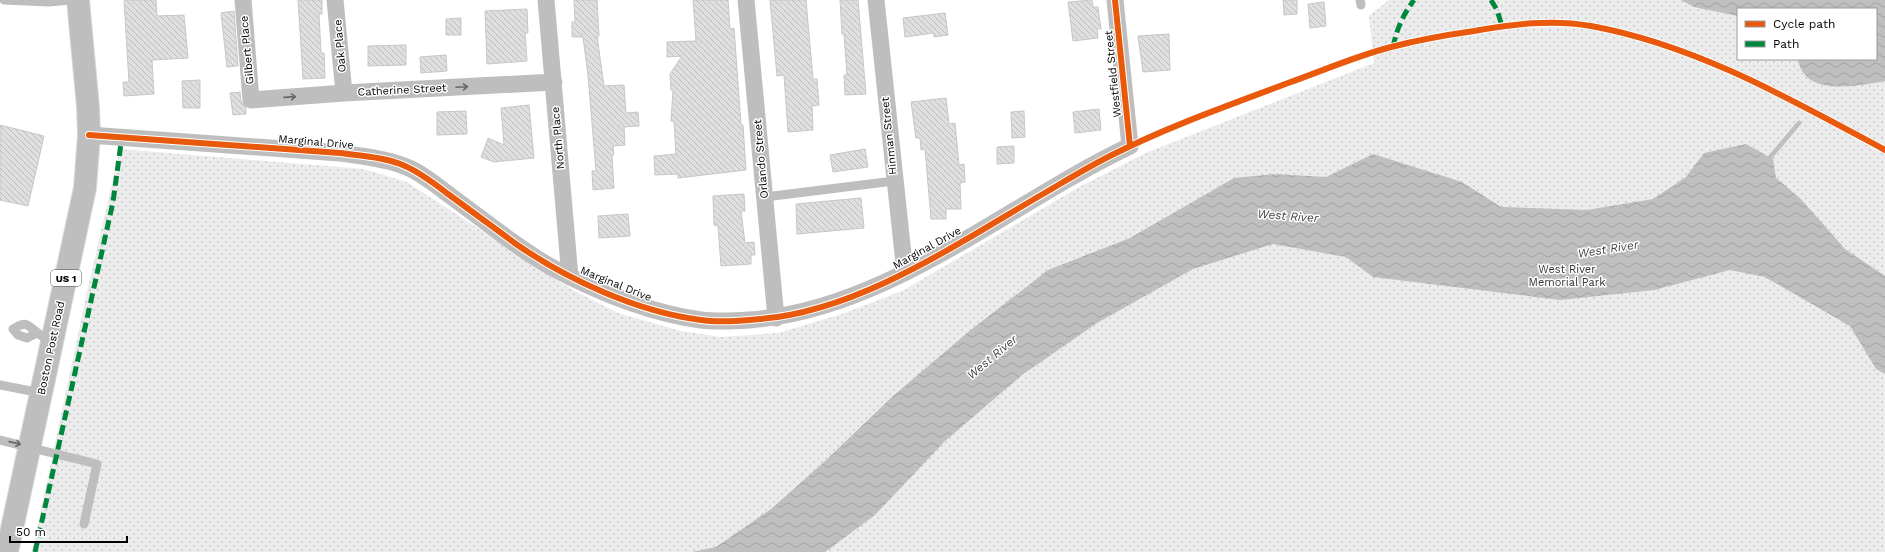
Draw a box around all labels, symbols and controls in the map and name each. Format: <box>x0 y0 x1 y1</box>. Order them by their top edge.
legend <box>1737 8 1877 60</box>
street label: Gilbert Place <box>238 15 256 85</box>
text: Cycle path <box>1773 17 1835 31</box>
street label: Oak Place <box>331 19 349 73</box>
street label: Westfield Street <box>1102 29 1124 118</box>
text: Path <box>1773 37 1799 51</box>
street label: Catherine Street <box>357 81 447 99</box>
one-way arrow <box>455 83 468 90</box>
one-way arrow <box>283 93 296 100</box>
street label: Hinman Street <box>878 96 900 176</box>
street label: North Place <box>549 106 567 170</box>
street label: Orlando Street <box>751 118 771 199</box>
street label: Marginal Drive <box>278 132 354 152</box>
water label: West River <box>1257 207 1320 225</box>
street label: Marginal Drive <box>891 224 963 272</box>
water label: West River <box>1577 237 1641 261</box>
park label: West River Memorial Park <box>1529 263 1605 289</box>
street label: Marginal Drive <box>578 264 654 304</box>
road number: US 1 <box>51 270 81 286</box>
street label: Boston Post Road <box>35 300 67 396</box>
water label: West River <box>964 331 1021 382</box>
one-way arrow <box>8 440 21 448</box>
scale bar <box>10 518 127 544</box>
text: 50 m <box>16 525 46 539</box>

